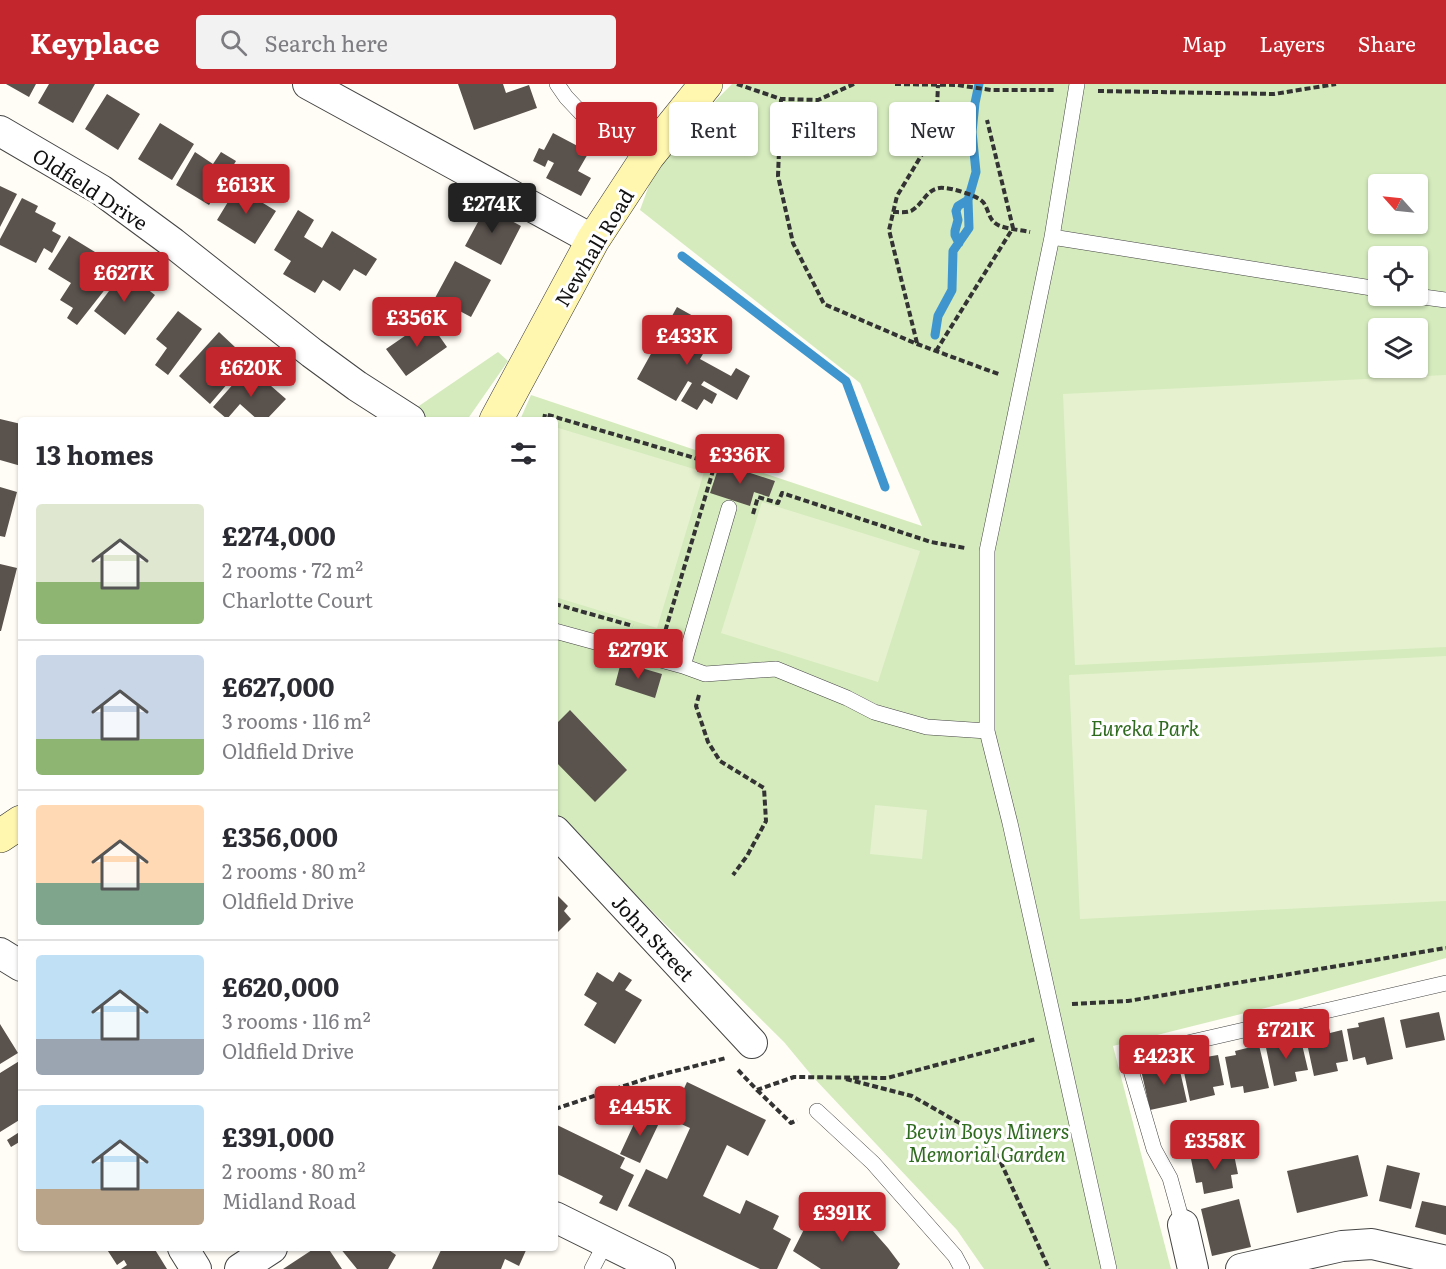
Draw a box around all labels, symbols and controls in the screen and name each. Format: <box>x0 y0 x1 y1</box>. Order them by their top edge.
search box <box>196 15 616 69</box>
text: Keyplace <box>30 21 160 63</box>
icon: search <box>217 26 250 59</box>
text: Search here <box>265 26 388 59</box>
text: Map <box>1182 27 1227 58</box>
text: Layers <box>1260 27 1325 58</box>
text: Share <box>1358 27 1416 58</box>
chip: Buy <box>576 102 657 156</box>
chip: Rent <box>669 102 758 156</box>
chip: Filters <box>770 102 877 156</box>
chip: New <box>889 102 976 156</box>
street label: Oldfield Drive <box>27 139 155 237</box>
pin: £613K <box>204 164 288 215</box>
text: £613K <box>217 168 275 198</box>
north arrow <box>1368 174 1428 234</box>
map controls <box>1368 174 1428 378</box>
street label: Newhall Road <box>546 182 640 312</box>
pin: £274K <box>450 183 534 234</box>
text: £274K <box>462 187 522 217</box>
button: locate <box>1368 246 1428 306</box>
pin: £627K <box>82 252 166 303</box>
text: £627K <box>94 256 154 286</box>
pin: £356K <box>375 297 459 348</box>
text: £356K <box>386 301 448 331</box>
pin: £433K <box>645 315 729 366</box>
button: layers <box>1368 318 1428 378</box>
text: £433K <box>656 319 718 349</box>
pin: £620K <box>209 347 293 398</box>
text: £620K <box>220 351 282 381</box>
text: 13 homes <box>36 434 154 473</box>
pin: £336K <box>698 434 782 485</box>
icon: filters <box>507 437 540 470</box>
text: £336K <box>709 438 771 468</box>
text: £274,000 <box>222 515 336 554</box>
icon: home <box>84 528 156 600</box>
text: 2 rooms · 72 m² <box>222 554 363 584</box>
text: Charlotte Court <box>222 584 373 614</box>
pin: £279K <box>596 629 680 680</box>
text: £279K <box>608 633 668 663</box>
text: £627,000 <box>222 666 334 705</box>
icon: home <box>84 679 156 751</box>
text: 3 rooms · 116 m² <box>222 705 371 735</box>
park label: Eureka Park <box>1090 712 1200 742</box>
text: Oldfield Drive <box>222 735 354 765</box>
text: £356,000 <box>222 816 338 855</box>
icon: home <box>84 829 156 901</box>
text: 2 rooms · 80 m² <box>222 855 365 885</box>
text: Oldfield Drive <box>222 885 354 915</box>
street label: John Street <box>606 887 702 987</box>
text: £620,000 <box>222 966 339 1005</box>
icon: home <box>84 979 156 1051</box>
text: 3 rooms · 116 m² <box>222 1005 371 1035</box>
pin: £721K <box>1244 1009 1328 1060</box>
text: £721K <box>1257 1013 1315 1043</box>
text: Oldfield Drive <box>222 1035 354 1065</box>
pin: £423K <box>1122 1035 1206 1086</box>
text: £423K <box>1133 1039 1195 1069</box>
pin: £445K <box>598 1086 682 1137</box>
text: £445K <box>609 1090 671 1120</box>
park label: Bevin Boys Miners Memorial Garden <box>905 1115 1069 1168</box>
text: £391,000 <box>222 1116 334 1155</box>
pin: £358K <box>1173 1120 1257 1171</box>
text: £358K <box>1184 1124 1246 1154</box>
icon: home <box>84 1129 156 1201</box>
text: 2 rooms · 80 m² <box>222 1155 365 1185</box>
text: Midland Road <box>222 1185 356 1215</box>
pin: £391K <box>800 1192 884 1243</box>
text: £391K <box>813 1196 871 1226</box>

